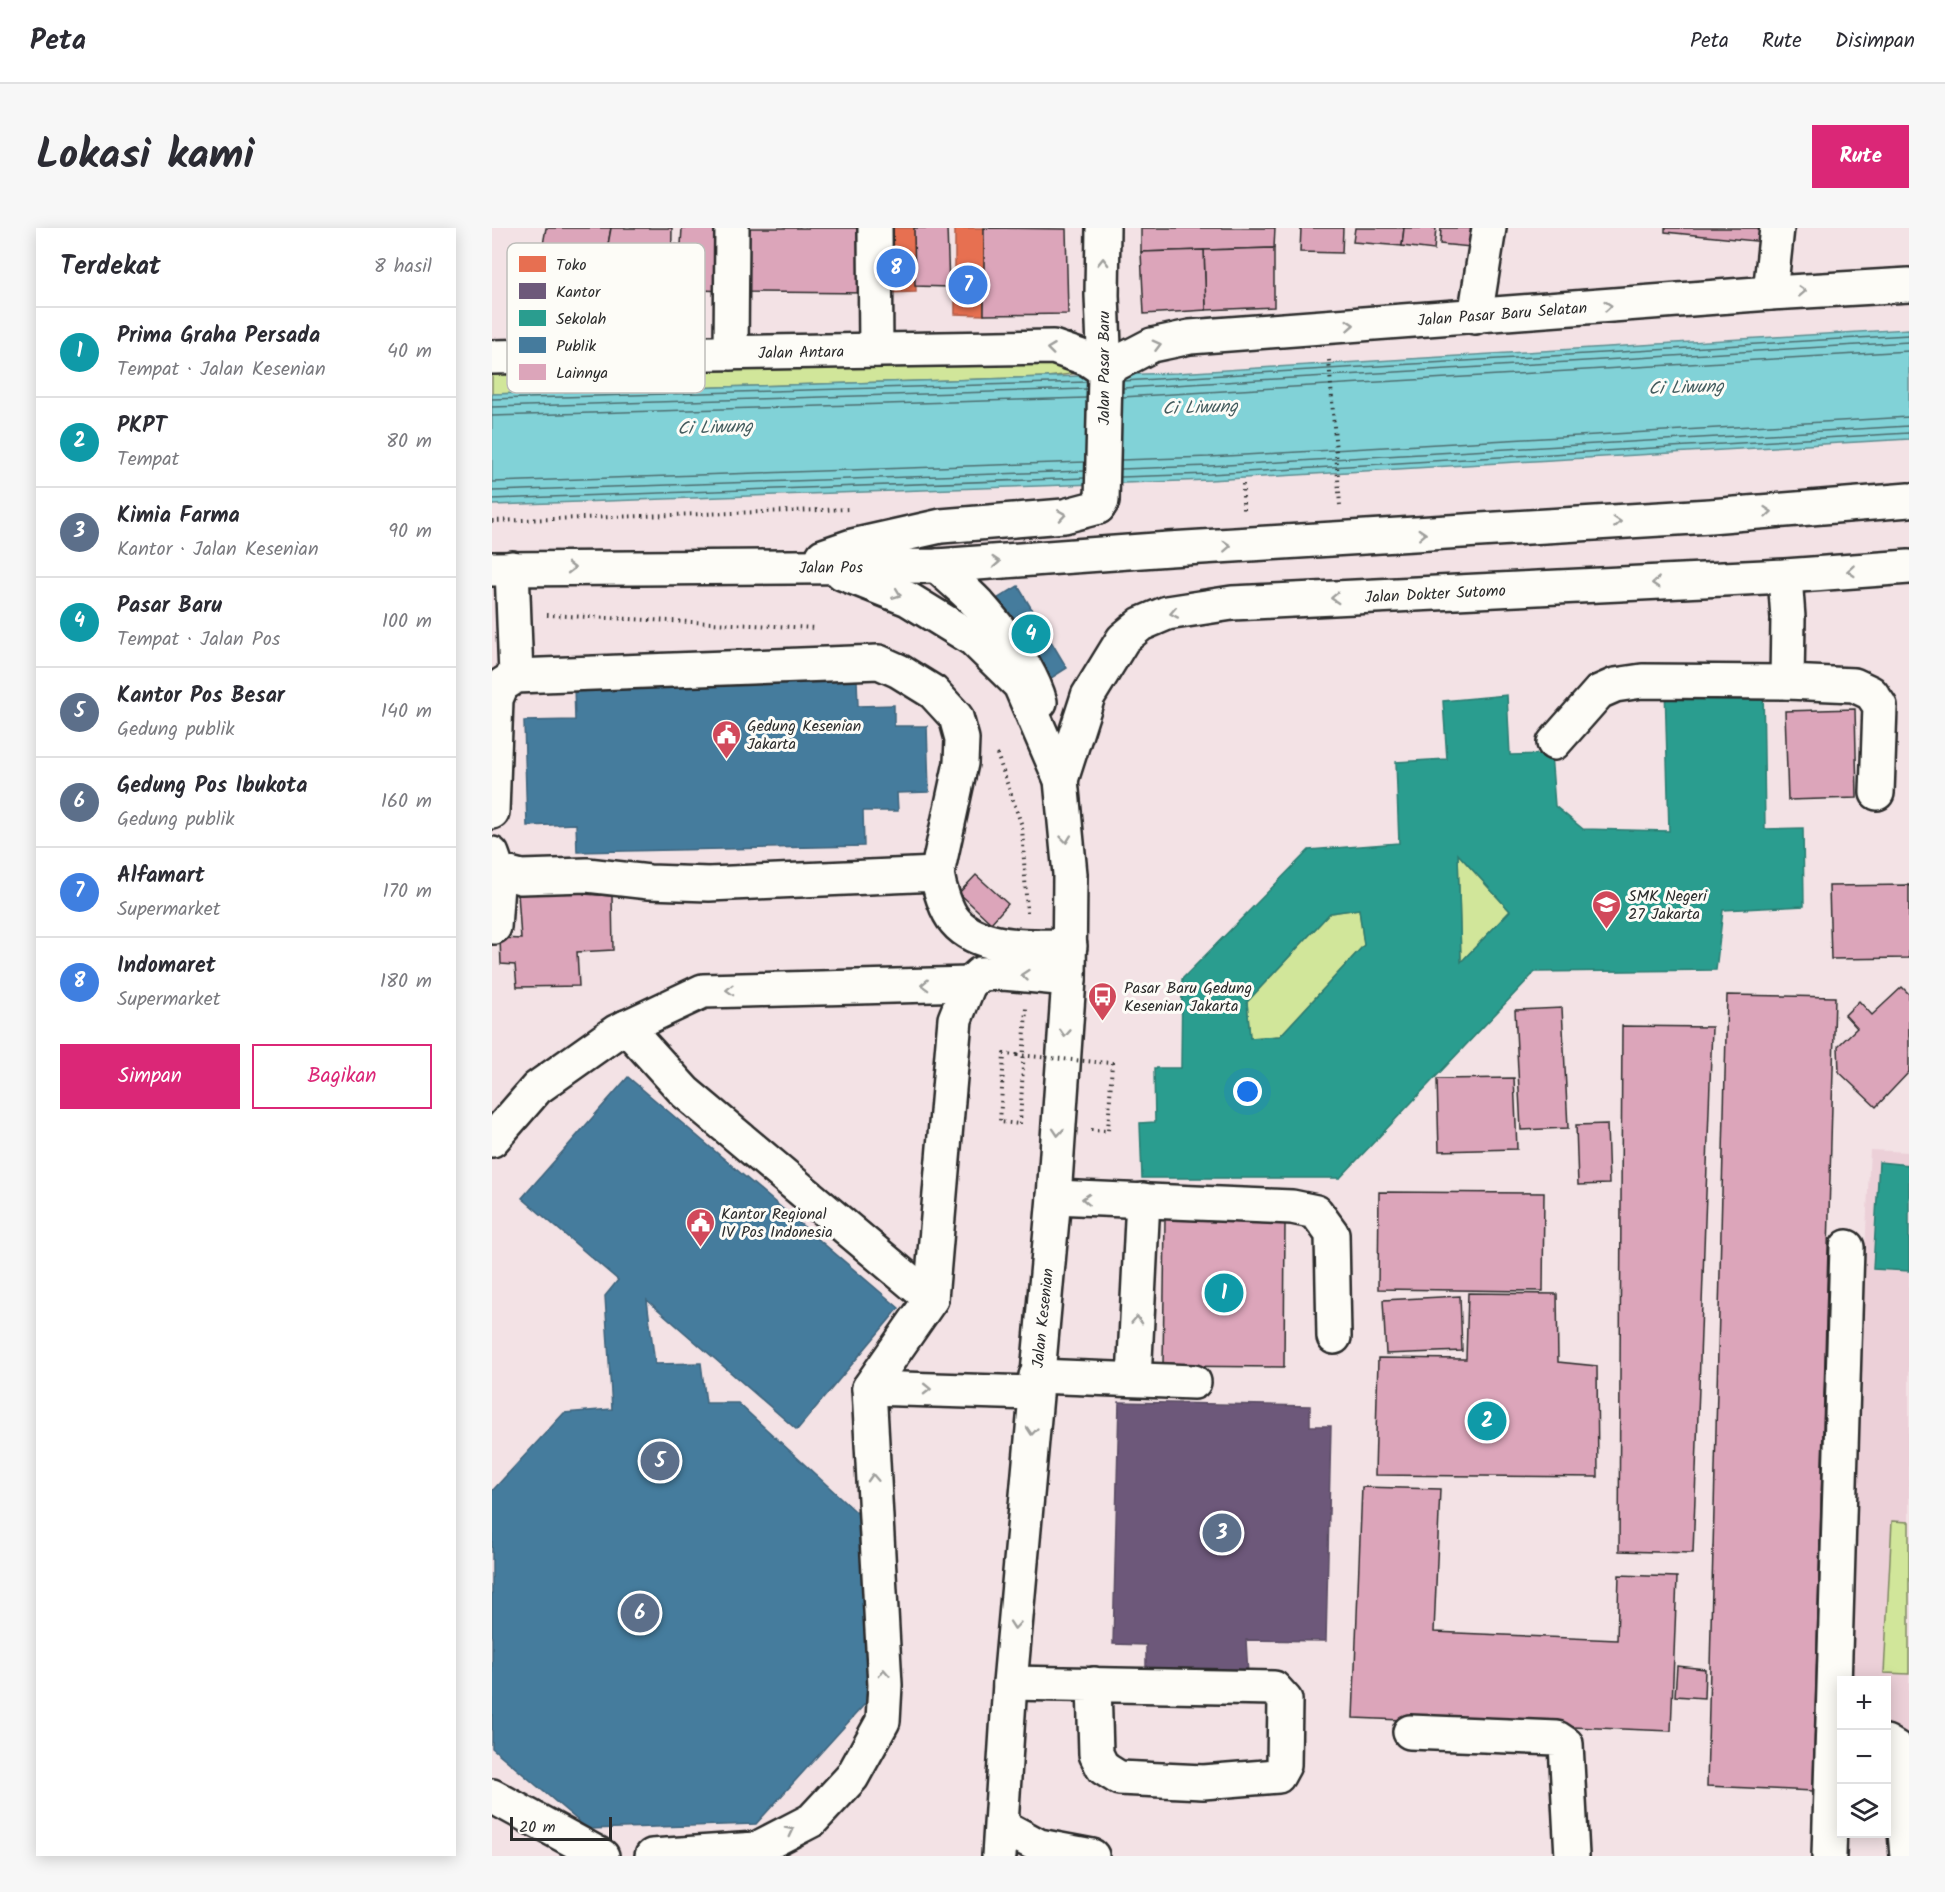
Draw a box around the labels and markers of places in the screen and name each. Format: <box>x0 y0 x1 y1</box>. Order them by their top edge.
pin: 8 <box>876 246 916 291</box>
pin: 7 <box>948 262 988 308</box>
pin: 4 <box>1012 612 1050 656</box>
place label: Gedung Kesenian Jakarta <box>747 714 861 757</box>
public building icon: Gedung Kesenian Jakarta <box>710 718 742 760</box>
place label: SMK Negeri 27 Jakarta <box>1628 884 1708 927</box>
school or university icon: SMK Negeri 27 Jakarta <box>1591 888 1623 930</box>
place label: Pasar Baru Gedung Kesenian Jakarta <box>1124 976 1252 1019</box>
bus stop icon: Pasar Baru Gedung Kesenian Jakarta <box>1087 980 1119 1022</box>
place label: Kantor Regional IV Pos Indonesia <box>721 1202 833 1245</box>
public building icon: Kantor Regional IV Pos Indonesia <box>684 1206 716 1248</box>
pin: 1 <box>1204 1270 1244 1316</box>
pin: 2 <box>1468 1398 1506 1444</box>
pin: 5 <box>640 1438 680 1484</box>
pin: 3 <box>1202 1510 1242 1556</box>
pin: 6 <box>620 1590 660 1636</box>

